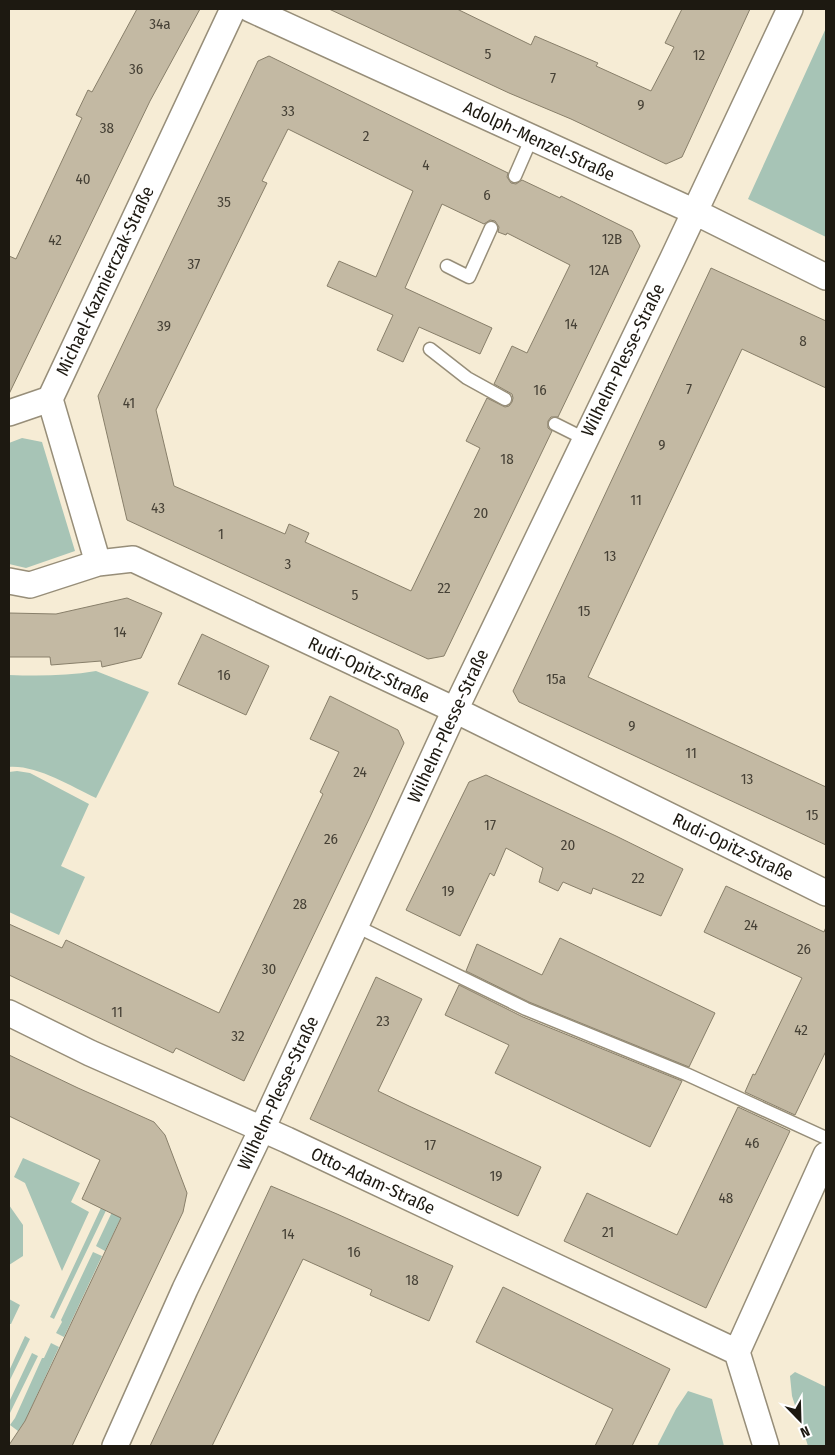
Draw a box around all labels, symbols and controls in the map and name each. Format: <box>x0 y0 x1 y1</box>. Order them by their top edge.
house number: 34a <box>149 15 171 33</box>
house number: 5 <box>485 45 492 63</box>
house number: 12 <box>693 46 706 64</box>
house number: 36 <box>129 60 143 78</box>
house number: 7 <box>550 69 556 87</box>
street label: Adolph-Menzel-Straße <box>460 96 618 186</box>
house number: 9 <box>637 96 645 114</box>
house number: 33 <box>281 102 295 120</box>
house number: 38 <box>100 119 114 137</box>
house number: 2 <box>363 127 370 145</box>
house number: 4 <box>422 156 430 174</box>
house number: 40 <box>75 170 91 188</box>
street label: Michael-Kazmierczak-Straße <box>51 183 159 379</box>
house number: 6 <box>483 186 491 204</box>
house number: 35 <box>217 193 231 211</box>
house number: 12B <box>602 230 622 248</box>
house number: 42 <box>48 231 62 249</box>
house number: 37 <box>188 255 200 273</box>
house number: 12A <box>589 261 609 279</box>
street label: Wilhelm-Plesse-Straße <box>576 280 670 440</box>
house number: 14 <box>564 315 578 333</box>
house number: 39 <box>157 317 171 335</box>
house number: 8 <box>799 332 807 350</box>
house number: 7 <box>686 380 692 398</box>
house number: 16 <box>533 381 547 399</box>
house number: 41 <box>123 394 135 412</box>
house number: 9 <box>658 436 666 454</box>
house number: 18 <box>500 450 514 468</box>
house number: 11 <box>630 491 642 509</box>
house number: 43 <box>151 499 165 517</box>
house number: 20 <box>474 504 488 522</box>
house number: 1 <box>218 525 224 543</box>
house number: 13 <box>604 547 617 565</box>
house number: 3 <box>285 555 292 573</box>
house number: 22 <box>437 579 451 597</box>
house number: 5 <box>352 586 359 604</box>
house number: 15 <box>578 602 590 620</box>
house number: 14 <box>113 623 127 641</box>
street label: Rudi-Opitz-Straße <box>305 632 433 708</box>
street label: Wilhelm-Plesse-Straße <box>403 646 493 806</box>
house number: 16 <box>217 666 231 684</box>
house number: 15a <box>546 670 566 688</box>
house number: 9 <box>628 717 636 735</box>
house number: 11 <box>685 744 697 762</box>
house number: 24 <box>353 763 367 781</box>
house number: 13 <box>741 770 754 788</box>
house number: 15 <box>806 806 818 824</box>
street label: Rudi-Opitz-Straße <box>669 808 797 886</box>
house number: 17 <box>484 816 496 834</box>
house number: 26 <box>324 830 338 848</box>
house number: 20 <box>561 836 575 854</box>
house number: 22 <box>631 869 645 887</box>
house number: 19 <box>441 882 455 900</box>
house number: 28 <box>293 895 307 913</box>
house number: 24 <box>744 916 758 934</box>
house number: 26 <box>797 940 811 958</box>
house number: 30 <box>262 960 276 978</box>
house number: 11 <box>111 1003 123 1021</box>
house number: 23 <box>376 1012 390 1030</box>
street label: Wilhelm-Plesse-Straße <box>233 1013 323 1173</box>
house number: 42 <box>794 1021 808 1039</box>
house number: 32 <box>231 1027 245 1045</box>
house number: 46 <box>745 1134 759 1152</box>
house number: 17 <box>424 1136 436 1154</box>
street label: Otto-Adam-Straße <box>307 1143 439 1219</box>
house number: 19 <box>489 1167 503 1185</box>
house number: 48 <box>719 1189 733 1207</box>
house number: 21 <box>602 1223 614 1241</box>
house number: 14 <box>281 1225 295 1243</box>
house number: 16 <box>347 1243 361 1261</box>
house number: 18 <box>405 1271 419 1289</box>
north arrow <box>775 1395 825 1445</box>
text: N <box>798 1422 812 1441</box>

